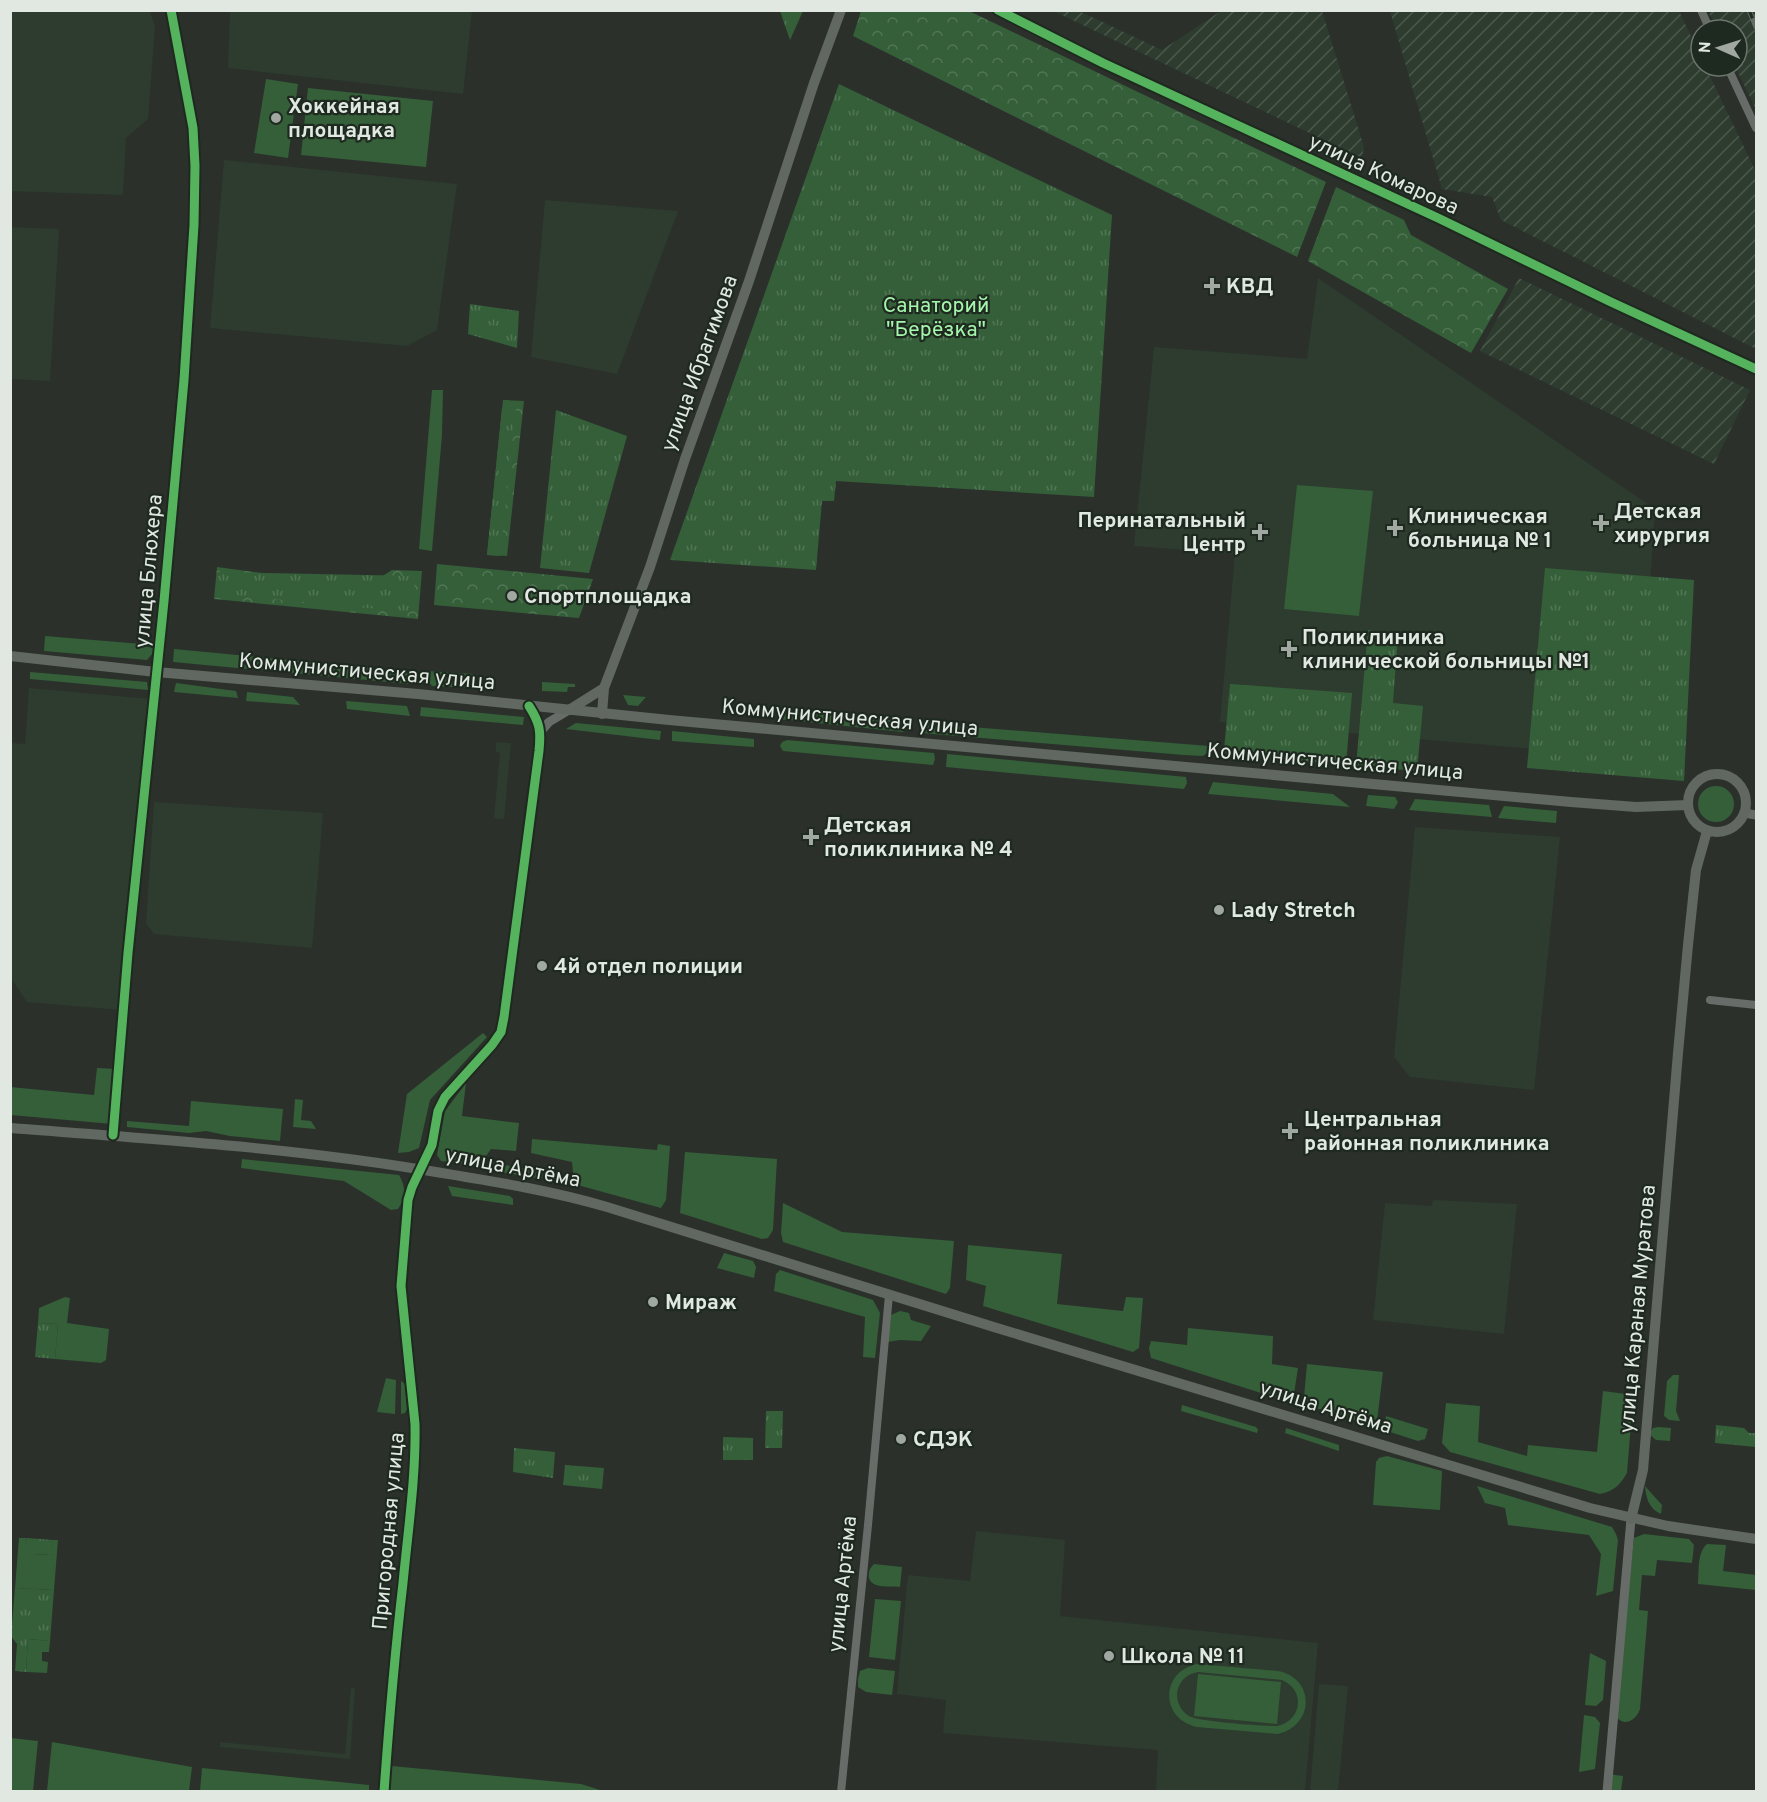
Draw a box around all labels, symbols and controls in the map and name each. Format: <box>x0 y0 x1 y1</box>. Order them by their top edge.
north arrow <box>1689 18 1749 78</box>
text: N <box>1696 41 1716 54</box>
place label: Хоккейная площадка <box>288 94 400 145</box>
marker: Хоккейная площадка <box>269 111 283 125</box>
street label: улица Комарова <box>1304 129 1463 222</box>
street label: улица Ибрагимова <box>656 272 745 455</box>
place label: КВД <box>1226 274 1273 301</box>
marker: КВД <box>1203 277 1221 295</box>
park label: Санаторий "Берёзка" <box>883 293 989 344</box>
street label: улица Блюхера <box>129 493 170 649</box>
place label: Детская хирургия <box>1614 499 1710 550</box>
place label: Клиническая больница № 1 <box>1408 504 1552 555</box>
place label: Перинатальный Центр <box>1078 508 1246 559</box>
marker: Детская хирургия <box>1592 514 1610 532</box>
marker: Клиническая больница № 1 <box>1386 519 1404 537</box>
marker: Перинатальный Центр <box>1251 523 1269 541</box>
place label: Спортплощадка <box>524 584 691 611</box>
marker: Спортплощадка <box>505 589 519 603</box>
place label: Поликлиника клинической больницы №1 <box>1302 625 1590 676</box>
marker: Поликлиника клинической больницы №1 <box>1280 640 1298 658</box>
street label: Коммунистическая улица <box>238 648 496 697</box>
street label: Коммунистическая улица <box>721 694 979 743</box>
street label: Коммунистическая улица <box>1206 738 1464 787</box>
place label: Детская поликлиника № 4 <box>824 813 1013 864</box>
marker: Детская поликлиника № 4 <box>802 828 820 846</box>
place label: Lady Stretch <box>1231 898 1356 925</box>
marker: Lady Stretch <box>1212 903 1226 917</box>
place label: 4й отдел полиции <box>554 954 743 981</box>
marker: 4й отдел полиции <box>535 959 549 973</box>
place label: Центральная районная поликлиника <box>1304 1107 1550 1158</box>
marker: Центральная районная поликлиника <box>1281 1122 1299 1140</box>
street label: улица Артёма <box>443 1142 583 1195</box>
street label: улица Караная Муратова <box>1614 1184 1663 1435</box>
place label: Мираж <box>665 1290 737 1317</box>
marker: Мираж <box>646 1295 660 1309</box>
street label: улица Артёма <box>1256 1375 1395 1441</box>
place label: СДЭК <box>913 1427 973 1454</box>
street label: Пригородная улица <box>367 1431 412 1631</box>
marker: СДЭК <box>894 1432 908 1446</box>
street label: улица Артёма <box>823 1514 864 1654</box>
place label: Школа № 11 <box>1121 1644 1245 1671</box>
marker: Школа № 11 <box>1102 1649 1116 1663</box>

